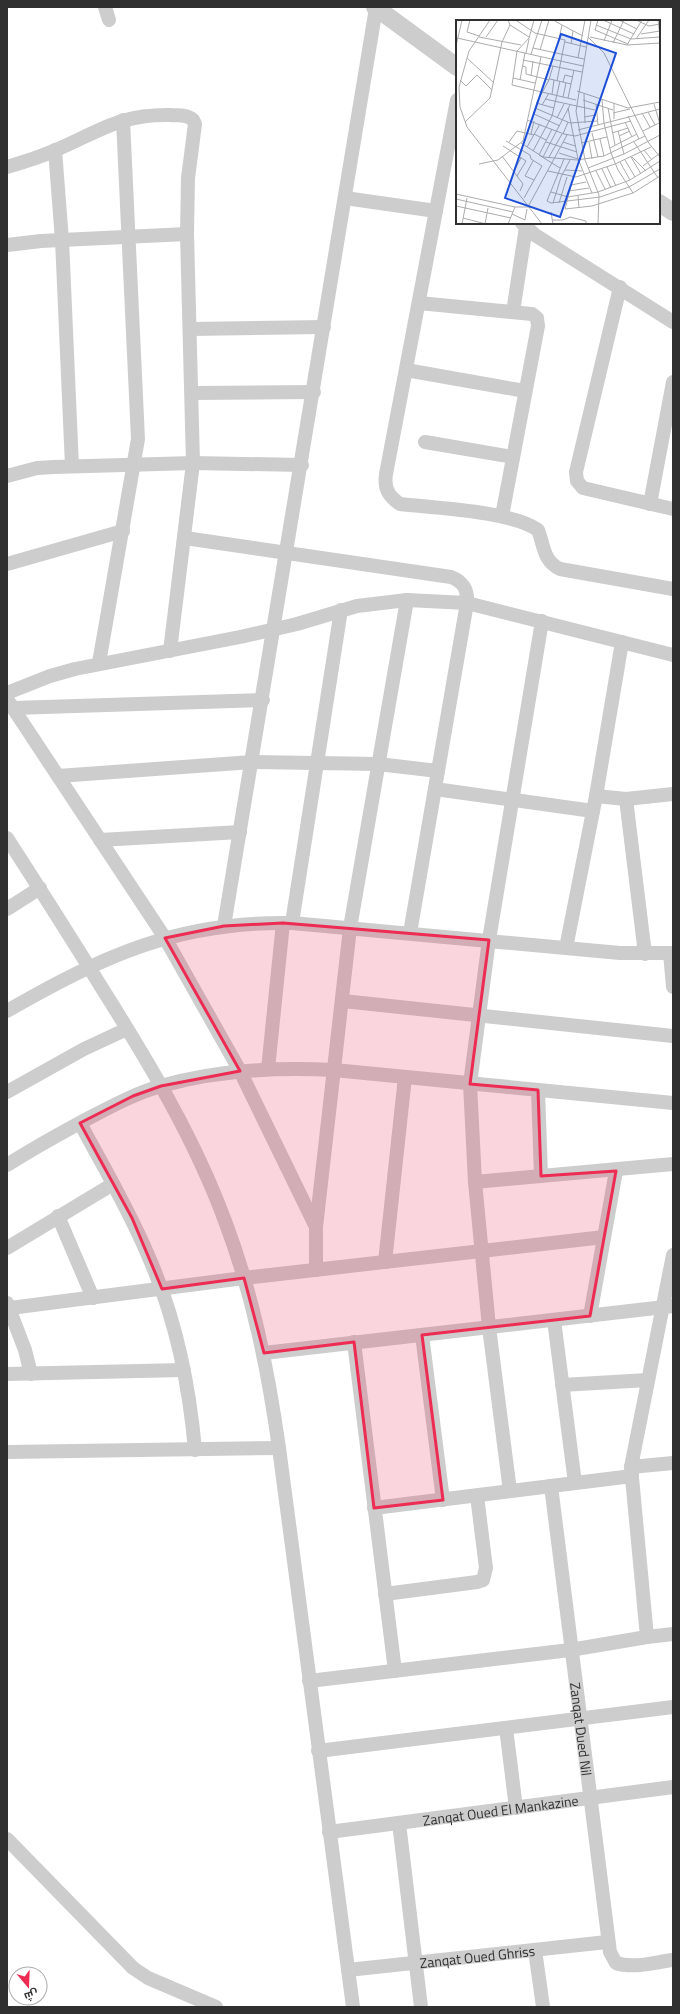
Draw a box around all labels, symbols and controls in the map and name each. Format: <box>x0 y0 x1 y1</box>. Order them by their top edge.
inset map <box>456 20 660 224</box>
street label: Zanqat Dued Nil <box>565 1681 598 1777</box>
street label: Zanqat Oued El Mankazine <box>421 1789 580 1830</box>
street label: Zanqat Oued Ghriss <box>419 1939 536 1973</box>
north arrow <box>8 1966 48 2006</box>
text: ش <box>22 1986 41 2005</box>

